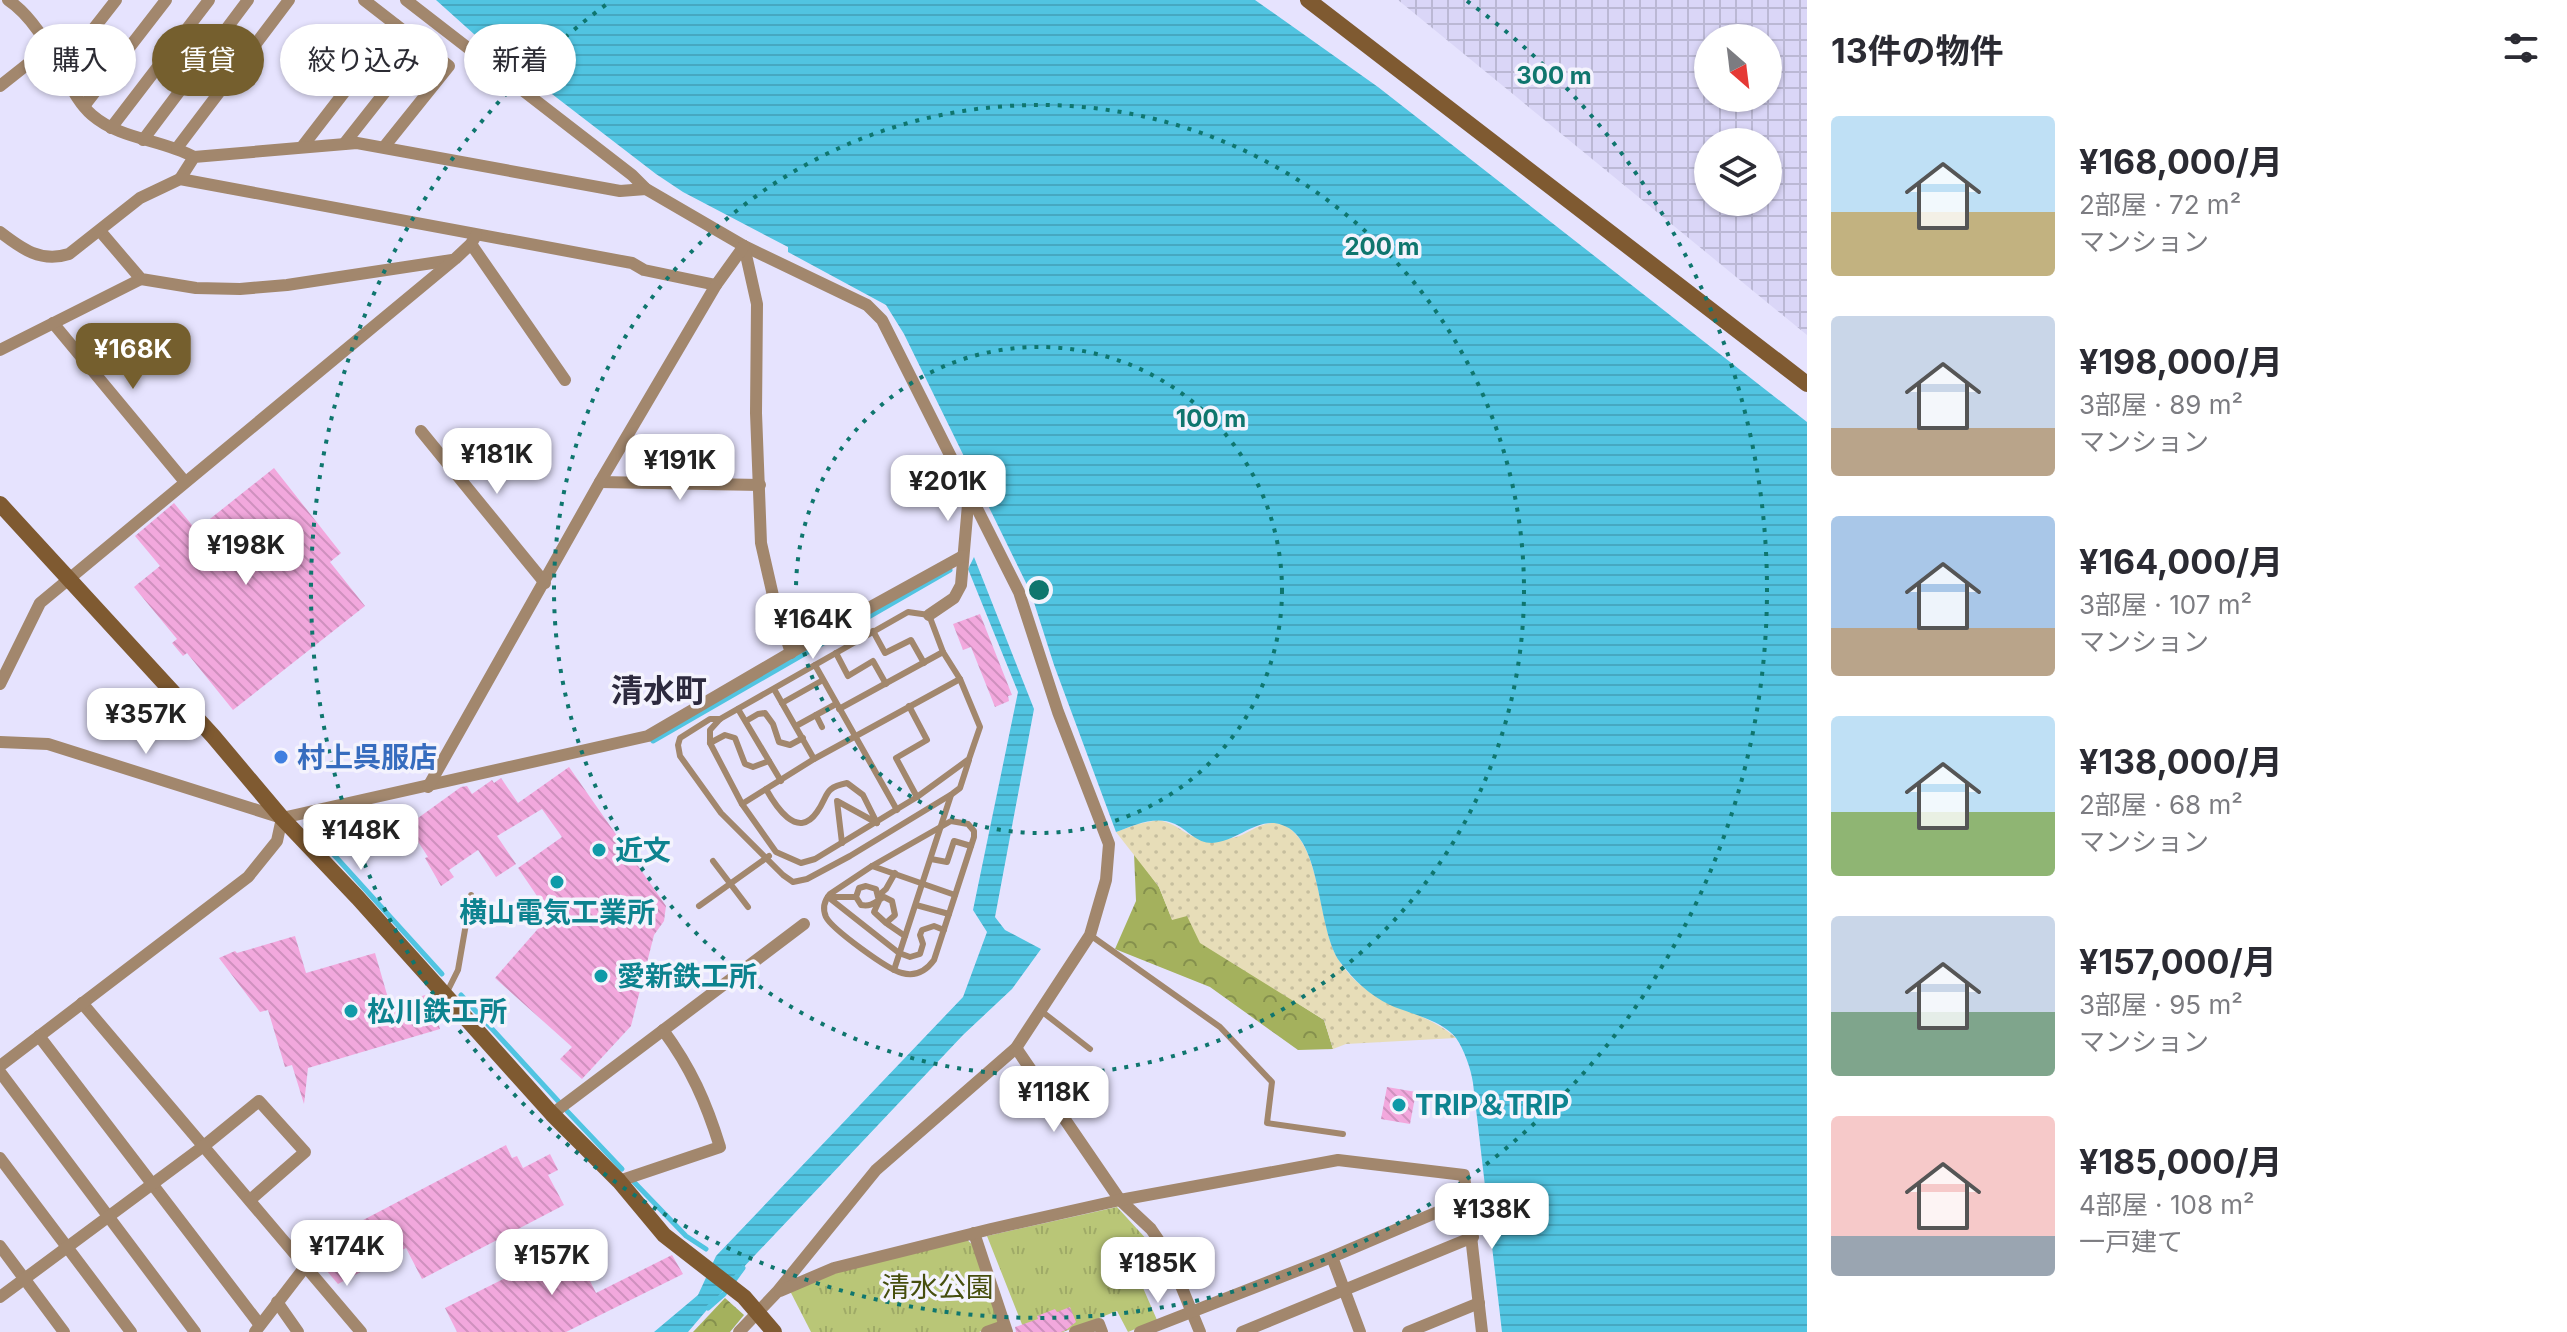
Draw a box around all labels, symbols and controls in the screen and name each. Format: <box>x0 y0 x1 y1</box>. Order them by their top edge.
chip: 購入 <box>24 24 136 96</box>
chip: 賃貸 <box>152 24 264 96</box>
chip: 絞り込み <box>280 24 448 96</box>
chip: 新着 <box>464 24 576 96</box>
north arrow <box>1694 24 1782 112</box>
map controls <box>1694 24 1782 216</box>
icon: filters <box>2499 26 2543 70</box>
text: 13件の物件 <box>1831 30 2004 71</box>
text: 300 m <box>1516 61 1592 90</box>
button: layers <box>1694 128 1782 216</box>
text: ¥168,000/月 <box>2079 141 2283 182</box>
icon: home <box>1895 148 1991 244</box>
text: 2部屋 · 72 m² <box>2079 189 2241 220</box>
text: マンション <box>2079 226 2209 257</box>
text: 200 m <box>1344 232 1420 261</box>
pin: ¥168K <box>77 323 189 391</box>
text: ¥168K <box>94 333 172 364</box>
text: ¥198,000/月 <box>2079 341 2283 382</box>
icon: home <box>1895 348 1991 444</box>
text: 3部屋 · 89 m² <box>2079 389 2243 420</box>
text: 100 m <box>1176 404 1246 433</box>
text: マンション <box>2079 426 2209 457</box>
pin: ¥181K <box>441 428 553 496</box>
pin: ¥191K <box>624 434 736 502</box>
text: ¥181K <box>461 438 533 469</box>
text: ¥191K <box>644 444 716 475</box>
pin: ¥201K <box>892 455 1004 523</box>
text: ¥201K <box>909 465 987 496</box>
pin: ¥198K <box>190 519 302 587</box>
text: ¥198K <box>207 529 285 560</box>
text: ¥164,000/月 <box>2079 541 2283 582</box>
icon: home <box>1895 548 1991 644</box>
centre of rings <box>1025 576 1053 604</box>
text: 3部屋 · 107 m² <box>2079 589 2252 620</box>
pin: ¥164K <box>757 593 869 661</box>
text: ¥164K <box>773 603 853 634</box>
text: マンション <box>2079 626 2209 657</box>
district label: 清水町 <box>611 671 707 710</box>
pin: ¥357K <box>90 688 202 756</box>
text: ¥357K <box>105 698 187 729</box>
place label: 村上呉服店 <box>297 740 437 774</box>
text: ¥138,000/月 <box>2079 741 2283 782</box>
marker: 村上呉服店 <box>272 748 290 766</box>
icon: home <box>1895 748 1991 844</box>
text: 2部屋 · 68 m² <box>2079 789 2243 820</box>
pin: ¥148K <box>305 804 417 872</box>
text: ¥148K <box>321 814 401 845</box>
text: マンション <box>2079 826 2209 857</box>
place label: 近文 <box>615 833 671 867</box>
marker: 近文 <box>590 841 608 859</box>
marker: 横山電気工業所 <box>548 873 566 891</box>
place label: 横山電気工業所 <box>459 895 655 929</box>
text: ¥157,000/月 <box>2079 941 2277 982</box>
icon: home <box>1895 948 1991 1044</box>
place label: 愛新鉄工所 <box>617 959 757 993</box>
marker: 愛新鉄工所 <box>592 967 610 985</box>
text: 3部屋 · 95 m² <box>2079 989 2243 1020</box>
place label: 松川鉄工所 <box>367 994 507 1028</box>
marker: 松川鉄工所 <box>342 1002 360 1020</box>
text: マンション <box>2079 1026 2209 1057</box>
pin: ¥118K <box>998 1066 1110 1134</box>
text: ¥118K <box>1018 1076 1090 1107</box>
place label: TRIP＆TRIP <box>1415 1088 1569 1122</box>
marker: TRIP＆TRIP <box>1390 1096 1408 1114</box>
text: ¥185,000/月 <box>2079 1141 2282 1182</box>
icon: home <box>1895 1148 1991 1244</box>
pin: ¥138K <box>1436 1183 1548 1251</box>
text: 4部屋 · 108 m² <box>2079 1189 2255 1220</box>
text: ¥138K <box>1453 1193 1531 1224</box>
pin: ¥174K <box>291 1220 403 1288</box>
text: 一戸建て <box>2079 1226 2183 1257</box>
pin: ¥157K <box>496 1229 608 1297</box>
text: ¥174K <box>309 1230 385 1261</box>
pin: ¥185K <box>1102 1237 1214 1305</box>
text: ¥157K <box>514 1239 590 1270</box>
text: ¥185K <box>1119 1247 1197 1278</box>
park label: 清水公園 <box>882 1270 994 1304</box>

